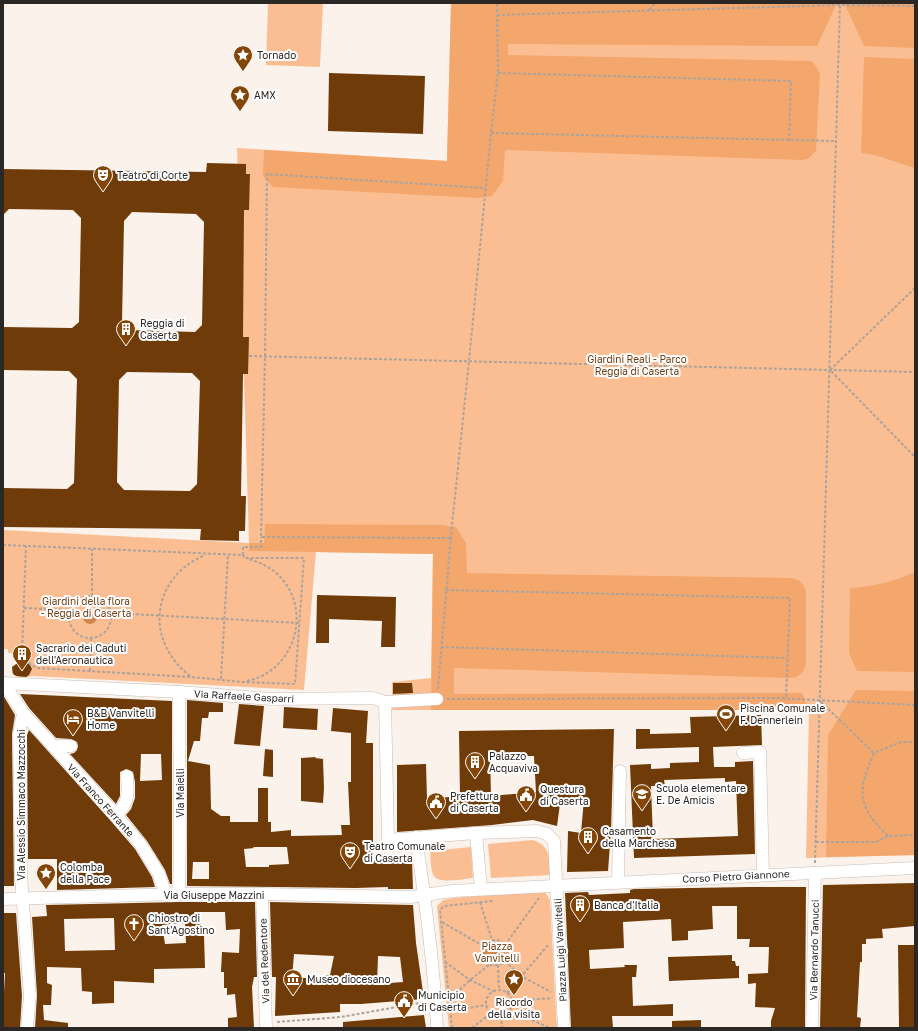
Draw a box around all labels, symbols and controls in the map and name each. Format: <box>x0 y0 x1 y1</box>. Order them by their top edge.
place icon: Tornado <box>232 44 254 72</box>
place label: Tornado <box>257 49 296 61</box>
place icon: AMX <box>229 84 251 112</box>
place label: AMX <box>254 89 276 101</box>
theatre icon: Teatro di Corte <box>92 164 114 192</box>
place label: Teatro di Corte <box>117 169 188 181</box>
place label: Reggia di Caserta <box>140 317 184 341</box>
building icon: Reggia di Caserta <box>115 318 137 346</box>
park label: Giardini Reali - Parco Reggia di Caserta <box>587 353 687 377</box>
park label: Giardini della flora - Reggia di Caserta <box>41 595 131 619</box>
place label: Sacrario dei Caduti dell'Aeronautica <box>36 642 127 666</box>
building icon: Sacrario dei Caduti dell'Aeronautica <box>11 643 33 671</box>
street label: Via Raffaele Gasparri <box>194 687 294 705</box>
place label: Piscina Comunale F. Dennerlein <box>740 702 826 726</box>
sports icon: Piscina Comunale F. Dennerlein <box>715 703 737 731</box>
place label: B&B Vanvitelli Home <box>87 707 154 731</box>
hotel icon: B&B Vanvitelli Home <box>62 708 84 736</box>
street label: Via Alessio Simmaco Mazzocchi <box>15 729 27 881</box>
place label: Palazzo Acquaviva <box>489 750 538 774</box>
building icon: Palazzo Acquaviva <box>464 751 486 779</box>
street label: Via Franco Ferrante <box>65 761 137 839</box>
street label: Via Maielli <box>174 768 186 818</box>
place label: Scuola elementare E. De Amicis <box>656 782 746 806</box>
place label: Questura di Caserta <box>540 783 589 807</box>
school or university icon: Scuola elementare E. De Amicis <box>631 783 653 811</box>
public building icon: Questura di Caserta <box>515 784 537 812</box>
place label: Prefettura di Caserta <box>450 790 499 814</box>
public building icon: Prefettura di Caserta <box>425 791 447 819</box>
place label: Casamento della Marchesa <box>602 825 675 849</box>
building icon: Casamento della Marchesa <box>577 826 599 854</box>
place label: Teatro Comunale di Caserta <box>364 840 446 864</box>
theatre icon: Teatro Comunale di Caserta <box>339 841 361 869</box>
place label: Colomba della Pace <box>60 861 110 885</box>
place icon: Colomba della Pace <box>35 862 57 890</box>
street label: Corso Pietro Giannone <box>682 867 790 885</box>
street label: Via Giuseppe Mazzini <box>163 889 265 901</box>
building icon: Banca d'Italia <box>569 894 591 922</box>
street label: Piazza Luigi Vanvitelli <box>551 898 569 1002</box>
place label: Banca d'Italia <box>594 899 659 911</box>
street label: Via Bernardo Tanucci <box>807 899 821 1001</box>
place label: Chiostro di Sant'Agostino <box>148 912 214 936</box>
church icon: Chiostro di Sant'Agostino <box>123 913 145 941</box>
street label: Via del Redentore <box>257 918 271 1004</box>
park label: Piazza Vanvitelli <box>475 940 519 964</box>
museum icon: Museo diocesano <box>282 968 304 996</box>
place icon: Ricordo della visita <box>503 968 525 996</box>
place label: Museo diocesano <box>307 973 390 985</box>
place label: Municipio di Caserta <box>418 989 467 1013</box>
public building icon: Municipio di Caserta <box>393 990 415 1018</box>
place label: Ricordo della visita <box>488 996 540 1020</box>

